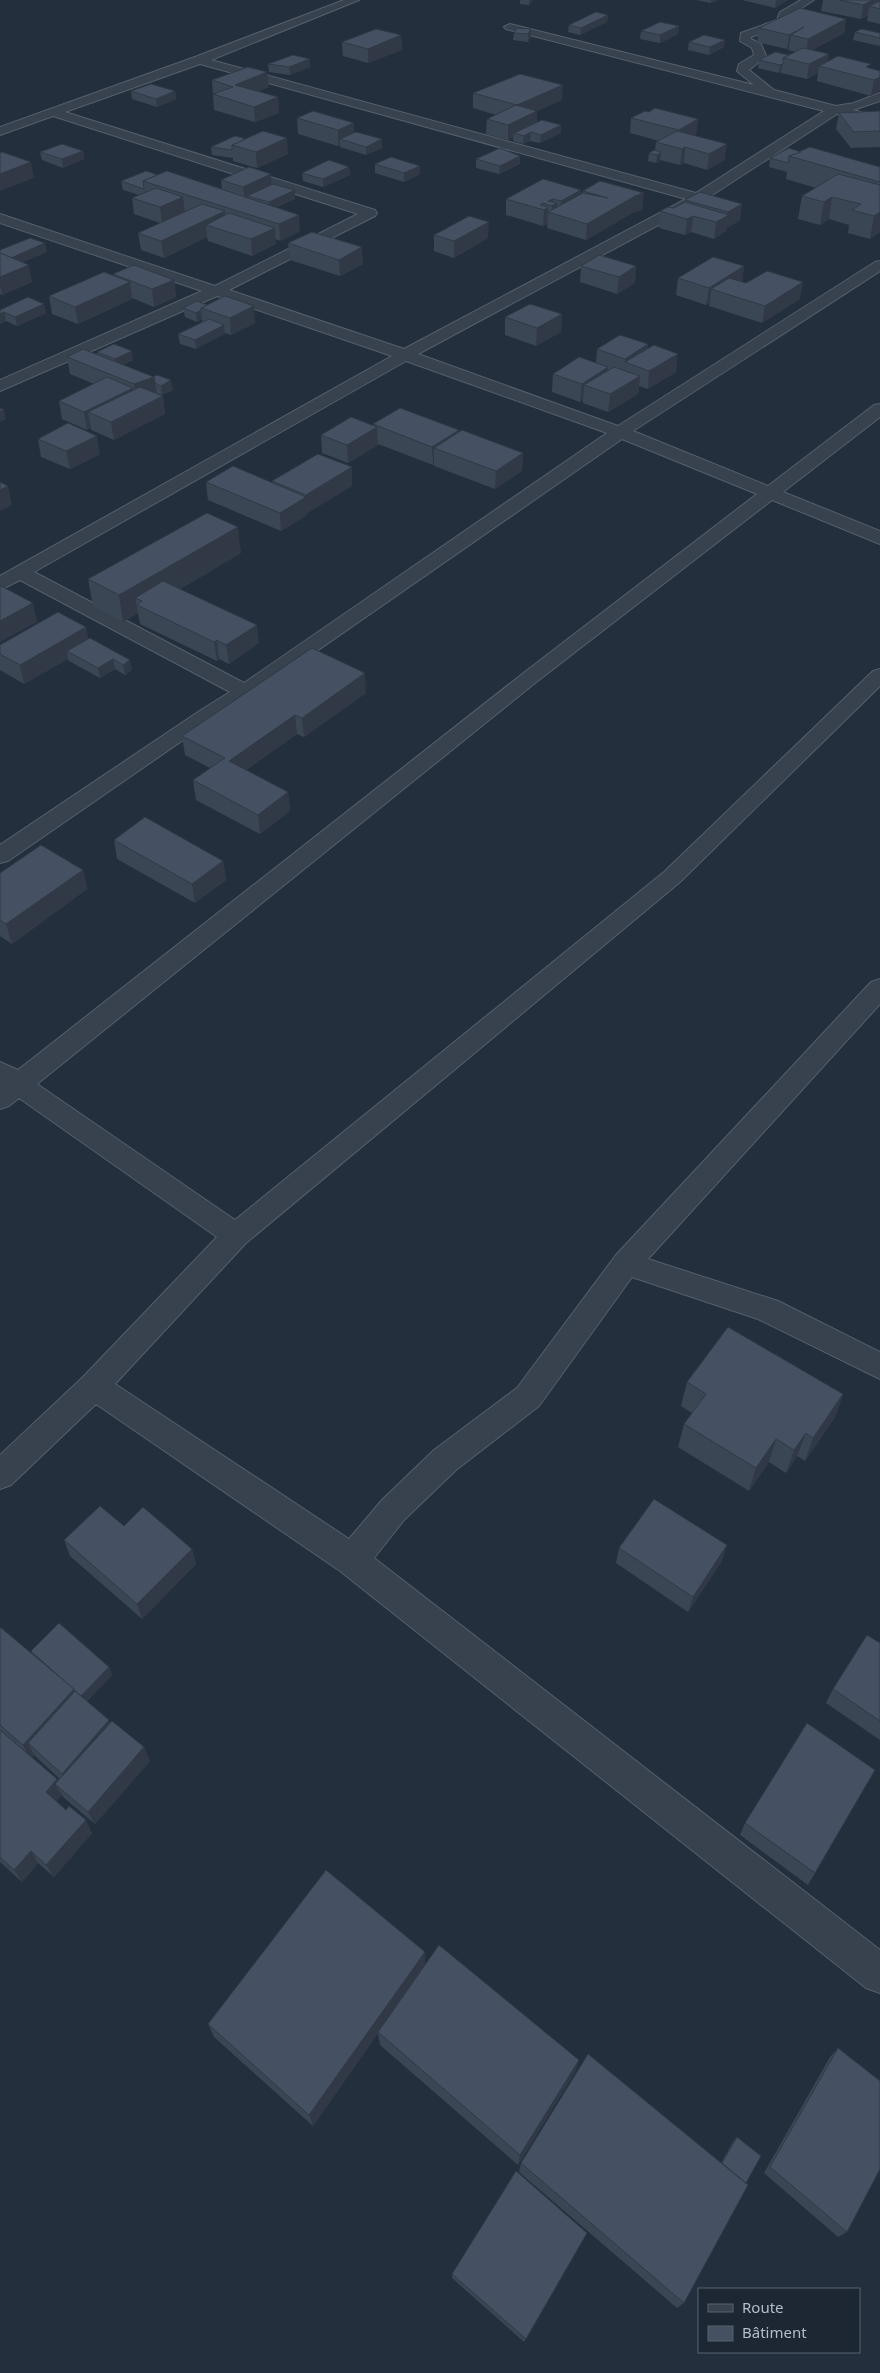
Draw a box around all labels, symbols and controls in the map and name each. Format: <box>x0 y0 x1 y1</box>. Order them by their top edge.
legend <box>698 2288 860 2353</box>
text: Route <box>742 2297 784 2317</box>
text: Bâtiment <box>742 2322 807 2342</box>

